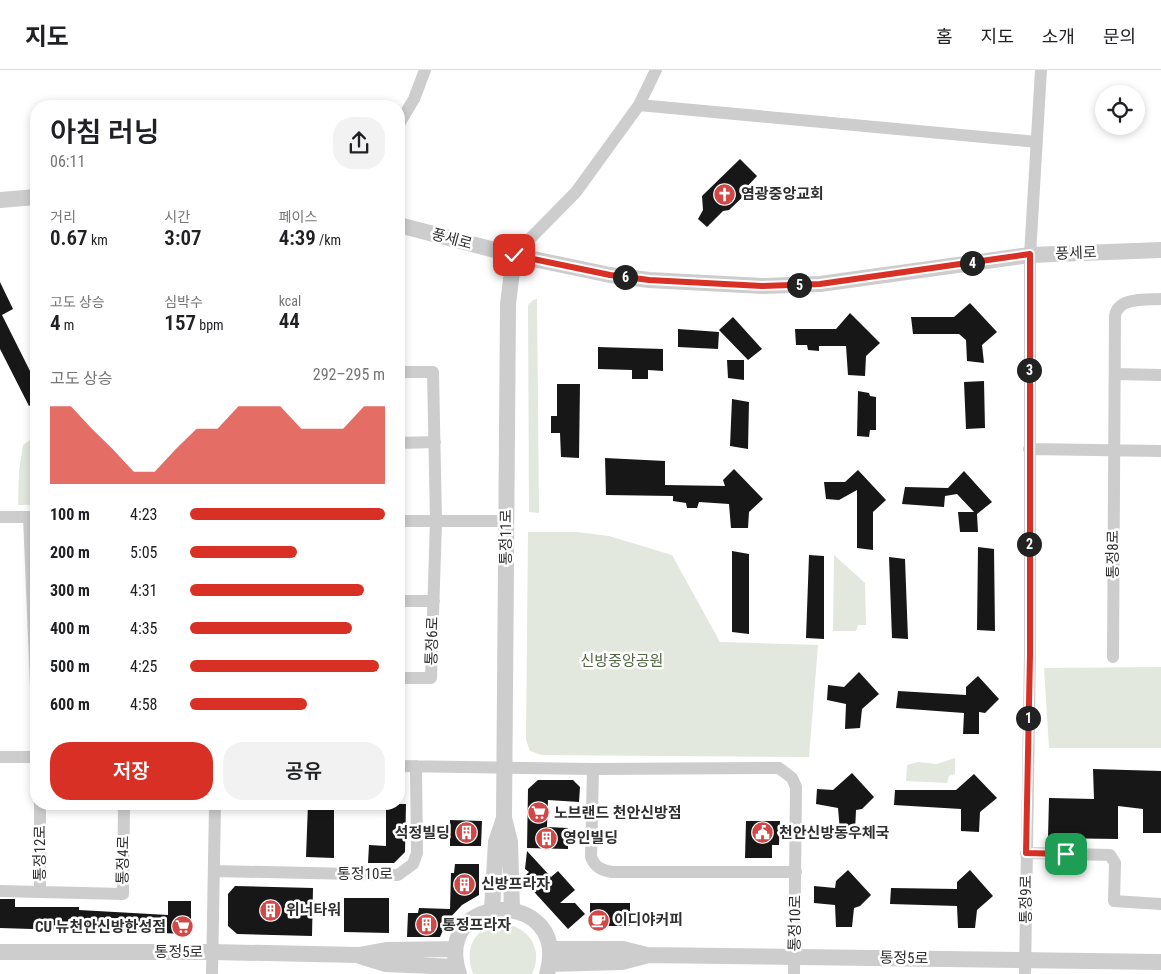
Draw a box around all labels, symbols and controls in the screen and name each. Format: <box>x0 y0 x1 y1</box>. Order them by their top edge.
text: 지도 <box>25 23 69 51</box>
text: 홈 <box>936 26 953 47</box>
text: 지도 <box>981 26 1014 47</box>
text: 소개 <box>1042 26 1075 47</box>
text: 문의 <box>1103 26 1136 47</box>
map controls <box>1095 85 1145 135</box>
button: locate <box>1095 85 1145 135</box>
text: 아침 러닝 <box>50 116 160 149</box>
button: share <box>333 117 385 169</box>
text: 06:11 <box>50 152 85 171</box>
church icon: 염광중앙교회 <box>713 182 737 206</box>
place label: 염광중앙교회 <box>741 185 824 203</box>
text: 거리 <box>50 209 76 225</box>
text: 시간 <box>164 209 190 225</box>
text: 페이스 <box>279 209 317 225</box>
street label: 풍세로 <box>430 225 474 253</box>
text: 0.67 <box>50 226 88 250</box>
text: 3:07 <box>164 226 202 250</box>
text: 4:39 <box>279 226 316 250</box>
text: km <box>88 232 108 248</box>
text: /km <box>316 232 341 248</box>
pin <box>493 234 535 276</box>
icon: check <box>500 241 528 269</box>
street label: 풍세로 <box>1055 243 1097 263</box>
pin: 4 <box>960 250 984 276</box>
text: 4 <box>969 255 976 271</box>
pin: 6 <box>612 264 638 290</box>
text: 6 <box>622 269 629 285</box>
pin: 5 <box>786 272 812 298</box>
text: 5 <box>796 277 803 293</box>
text: kcal <box>279 293 301 309</box>
text: 고도 상승 <box>50 294 105 310</box>
text: 심박수 <box>164 294 203 310</box>
text: 44 <box>279 309 300 333</box>
text: 4 <box>50 311 61 335</box>
text: 157 <box>164 311 196 335</box>
text: m <box>61 317 74 333</box>
text: bpm <box>196 317 224 333</box>
pin: 3 <box>1016 358 1042 382</box>
text: 3 <box>1026 362 1033 378</box>
text: 292–295 m <box>313 365 385 384</box>
text: 고도 상승 <box>50 369 113 388</box>
text: 100 m <box>50 505 90 524</box>
text: 4:23 <box>130 505 157 524</box>
street label: 통정11로 <box>497 509 515 565</box>
street label: 통정8로 <box>1104 530 1122 578</box>
pin: 2 <box>1016 532 1042 556</box>
text: 2 <box>1026 536 1033 552</box>
text: 200 m <box>50 543 90 562</box>
text: 5:05 <box>130 543 157 562</box>
text: 300 m <box>50 581 90 600</box>
text: 4:31 <box>130 581 157 600</box>
street label: 통정6로 <box>422 616 442 666</box>
text: 400 m <box>50 619 90 638</box>
text: 4:35 <box>130 619 157 638</box>
park label: 신방중앙공원 <box>581 652 663 670</box>
text: 500 m <box>50 657 90 676</box>
text: 4:25 <box>130 657 157 676</box>
text: 600 m <box>50 695 90 714</box>
text: 4:58 <box>130 695 157 714</box>
pin: 1 <box>1016 706 1040 730</box>
text: 1 <box>1025 710 1032 726</box>
button: 저장 <box>50 742 213 800</box>
button: 공유 <box>223 742 385 800</box>
supermarket icon: 노브랜드 천안신방점 <box>526 801 550 825</box>
place label: 노브랜드 천안신방점 <box>554 804 682 822</box>
building icon: 석정빌딩 <box>454 821 478 845</box>
public building icon: 천안신방동우체국 <box>751 821 775 845</box>
place label: 석정빌딩 <box>395 824 450 842</box>
place label: 천안신방동우체국 <box>779 824 890 842</box>
street label: 통정12로 <box>31 825 49 881</box>
building icon: 영인빌딩 <box>535 826 559 850</box>
place label: 영인빌딩 <box>563 829 618 847</box>
pin <box>1045 833 1087 875</box>
street label: 통정4로 <box>114 835 132 885</box>
icon: arrive <box>1052 840 1080 868</box>
street label: 통정10로 <box>337 865 393 883</box>
building icon: 신방프라자 <box>453 872 477 896</box>
place label: 신방프라자 <box>481 875 550 893</box>
street label: 통정9로 <box>1017 875 1035 923</box>
street label: 통정10로 <box>786 895 804 951</box>
building icon: 위너타워 <box>258 898 282 922</box>
place label: 위너타워 <box>286 901 341 919</box>
cafe icon: 이디야커피 <box>586 908 610 932</box>
place label: 이디야커피 <box>614 911 683 929</box>
building icon: 통정프라자 <box>414 913 438 937</box>
supermarket icon: CU 뉴천안신방한성점 <box>170 915 194 939</box>
place label: 통정프라자 <box>442 916 511 934</box>
place label: CU 뉴천안신방한성점 <box>35 918 166 936</box>
street label: 통정5로 <box>155 943 203 961</box>
street label: 통정5로 <box>879 949 929 967</box>

